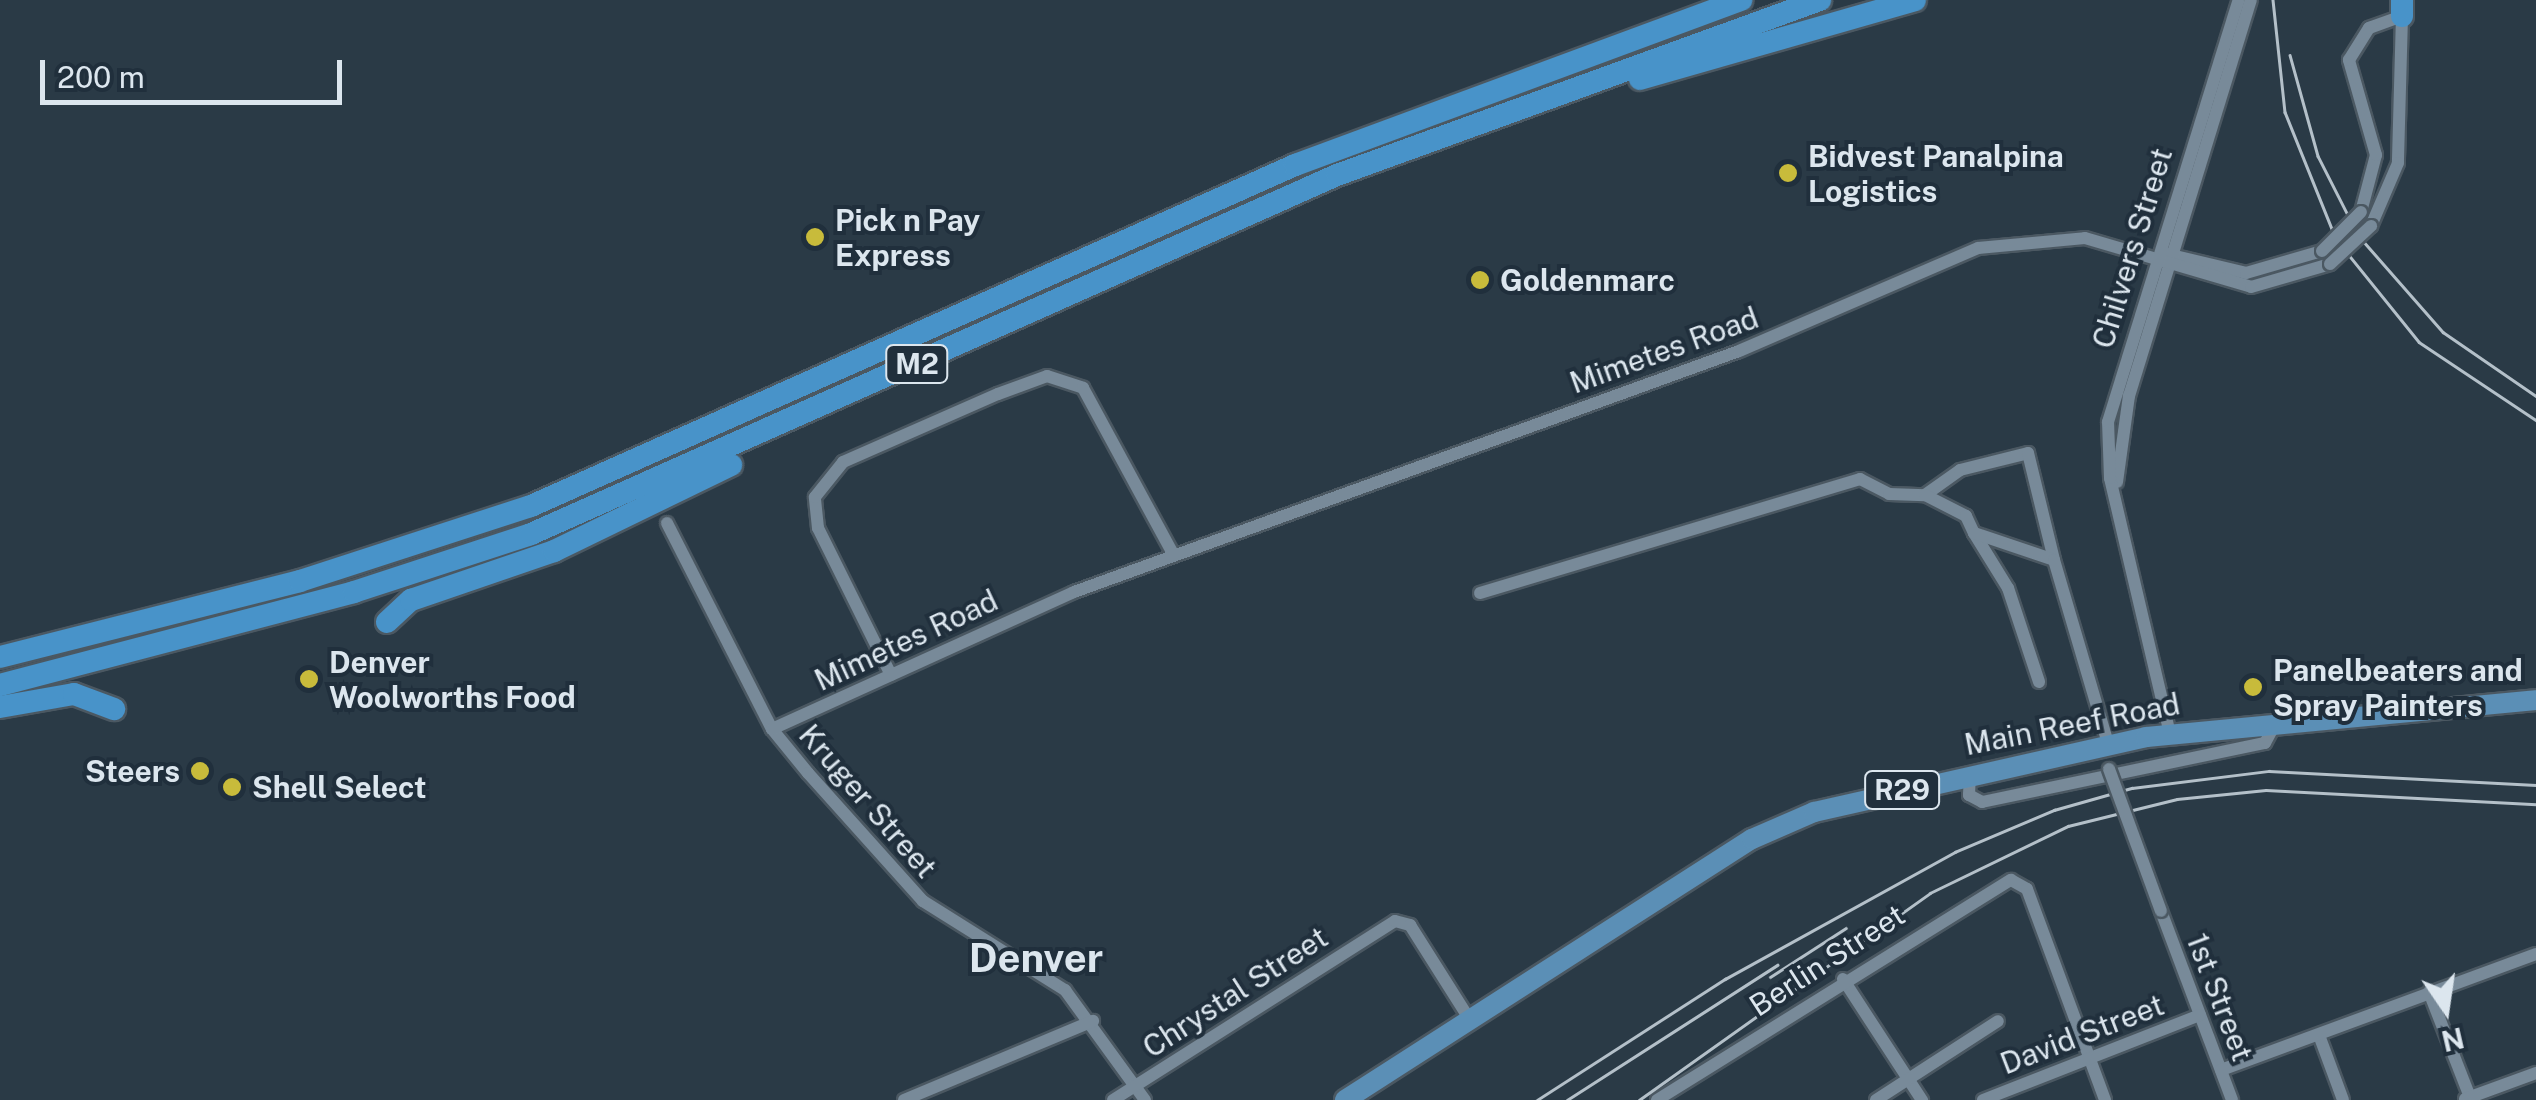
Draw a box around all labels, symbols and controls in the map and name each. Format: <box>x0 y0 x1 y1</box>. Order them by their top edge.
scale bar <box>45 40 348 102</box>
text: 200 m <box>57 59 145 95</box>
place label: Bidvest Panalpina Logistics <box>1808 138 2064 208</box>
street label: Chilvers Street <box>2084 143 2180 353</box>
marker: Bidvest Panalpina Logistics <box>1777 162 1799 184</box>
place label: Pick n Pay Express <box>835 202 980 272</box>
marker: Pick n Pay Express <box>804 226 826 248</box>
place label: Goldenmarc <box>1500 262 1675 298</box>
marker: Goldenmarc <box>1469 269 1491 291</box>
street label: Mimetes Road <box>1565 299 1763 401</box>
road number: M2 <box>884 341 950 387</box>
street label: Mimetes Road <box>809 582 1003 698</box>
place label: Denver Woolworths Food <box>329 644 576 714</box>
place label: Panelbeaters and Spray Painters <box>2273 652 2523 722</box>
marker: Denver Woolworths Food <box>298 668 320 690</box>
marker: Panelbeaters and Spray Painters <box>2242 676 2264 698</box>
street label: Main Reef Road <box>1961 685 2183 763</box>
street label: Kruger Street <box>792 717 944 885</box>
place label: Steers <box>85 753 180 789</box>
marker: Steers <box>189 760 211 782</box>
road number: R29 <box>1862 767 1942 813</box>
place label: Shell Select <box>252 769 426 805</box>
marker: Shell Select <box>221 776 243 798</box>
street label: Berlin Street <box>1743 897 1911 1023</box>
street label: Chrystal Street <box>1136 919 1334 1065</box>
street label: 1st Street <box>2179 928 2261 1066</box>
district label: Denver <box>969 934 1103 982</box>
north arrow <box>2396 960 2496 1060</box>
street label: David Street <box>1995 986 2169 1082</box>
text: N <box>2438 1021 2467 1058</box>

